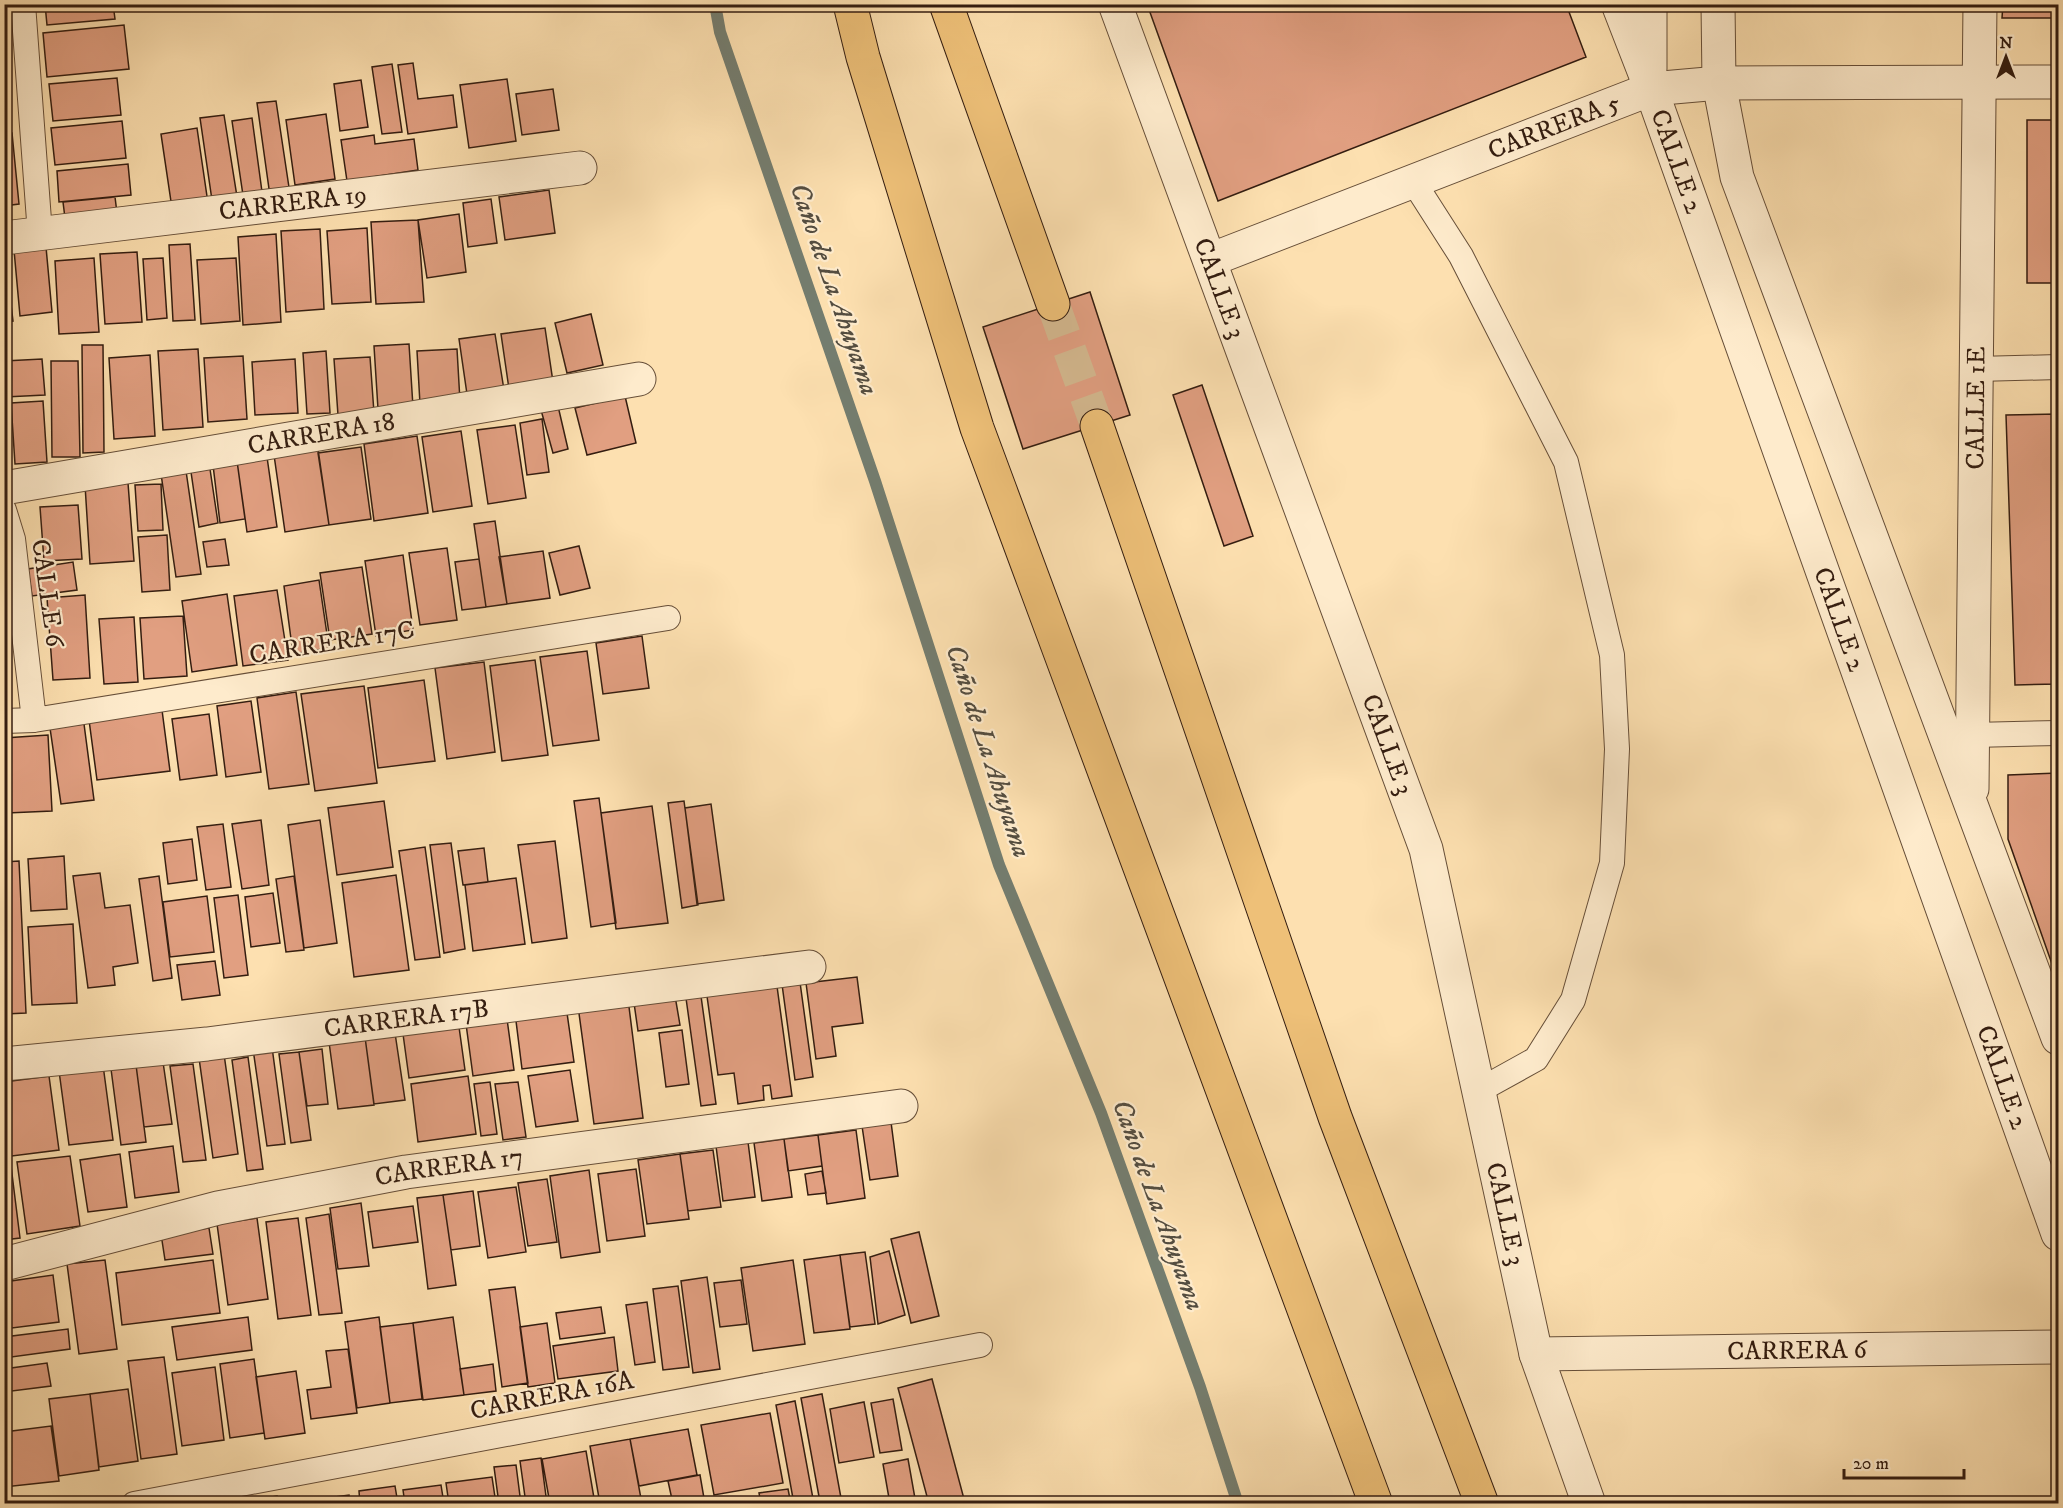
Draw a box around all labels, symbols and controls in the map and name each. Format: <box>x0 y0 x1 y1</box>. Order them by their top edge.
north arrow <box>1976 27 2036 87</box>
text: N <box>1999 33 2013 53</box>
street label: CARRERA 5 <box>1483 86 1625 167</box>
street label: CALLE 2 <box>1643 105 1710 218</box>
street label: CARRERA 19 <box>217 178 369 228</box>
water label: Caño de La Ahuyama <box>782 178 886 400</box>
street label: CALLE 3 <box>1186 233 1253 343</box>
street label: CALLE 1E <box>1959 346 1993 470</box>
street label: CARRERA 18 <box>245 405 398 462</box>
street label: CALLE 6 <box>23 537 71 651</box>
street label: CALLE 2 <box>1806 563 1873 676</box>
street label: CARRERA 17C <box>247 614 417 672</box>
water label: Caño de La Ahuyama <box>937 640 1039 862</box>
street label: CALLE 3 <box>1354 689 1421 799</box>
street label: CARRERA 17B <box>322 992 491 1045</box>
street label: CALLE 2 <box>1969 1021 2036 1134</box>
water label: Caño de La Ahuyama <box>1104 1095 1212 1315</box>
street label: CARRERA 17 <box>372 1140 525 1194</box>
street label: CALLE 3 <box>1478 1159 1533 1269</box>
street label: CARRERA 6 <box>1727 1333 1869 1368</box>
street label: CARRERA 16A <box>467 1364 637 1428</box>
scale bar <box>1844 1442 1964 1480</box>
text: 20 m <box>1853 1453 1889 1475</box>

